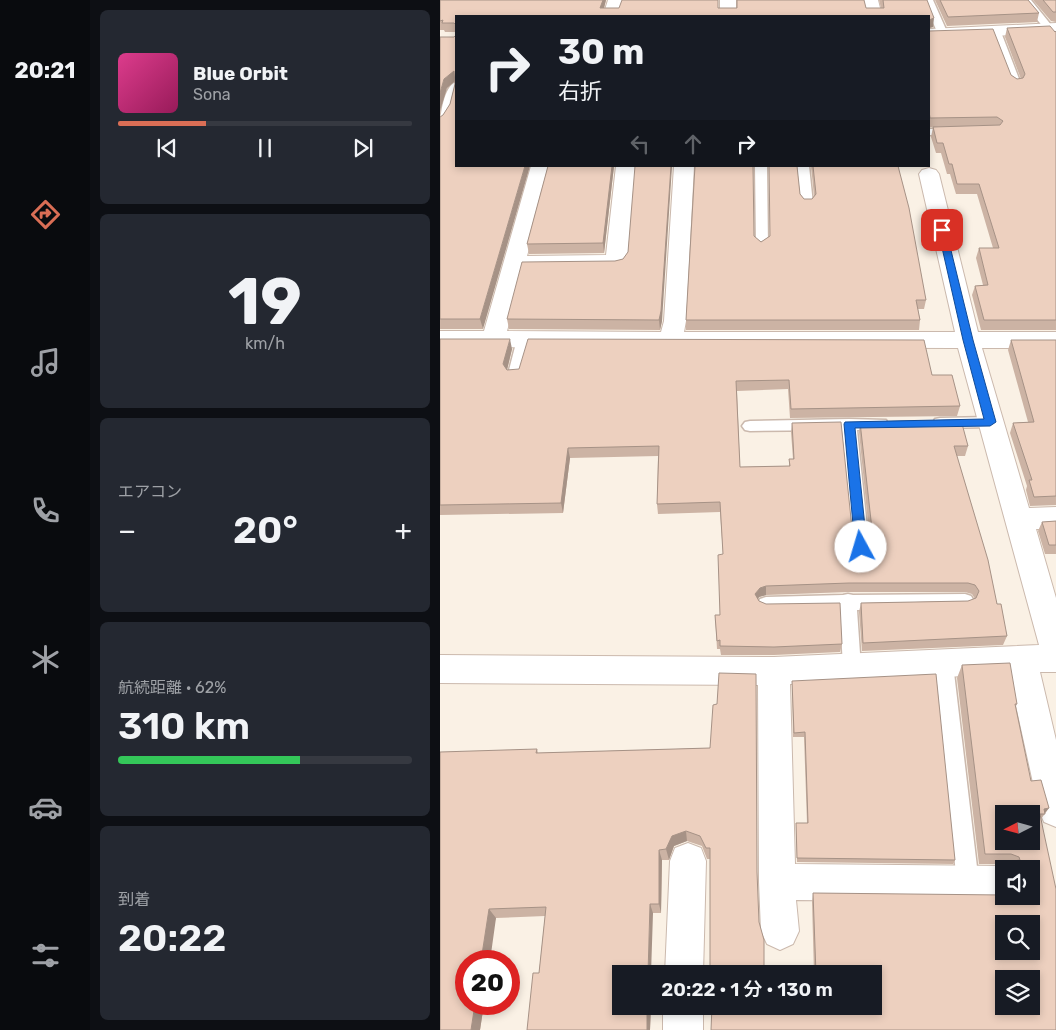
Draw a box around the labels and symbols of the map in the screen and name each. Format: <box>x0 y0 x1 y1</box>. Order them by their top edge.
pin <box>921 209 963 251</box>
position arrow <box>834 520 886 572</box>
north arrow <box>995 805 1040 850</box>
speed limit sign: 20 <box>455 950 520 1015</box>

